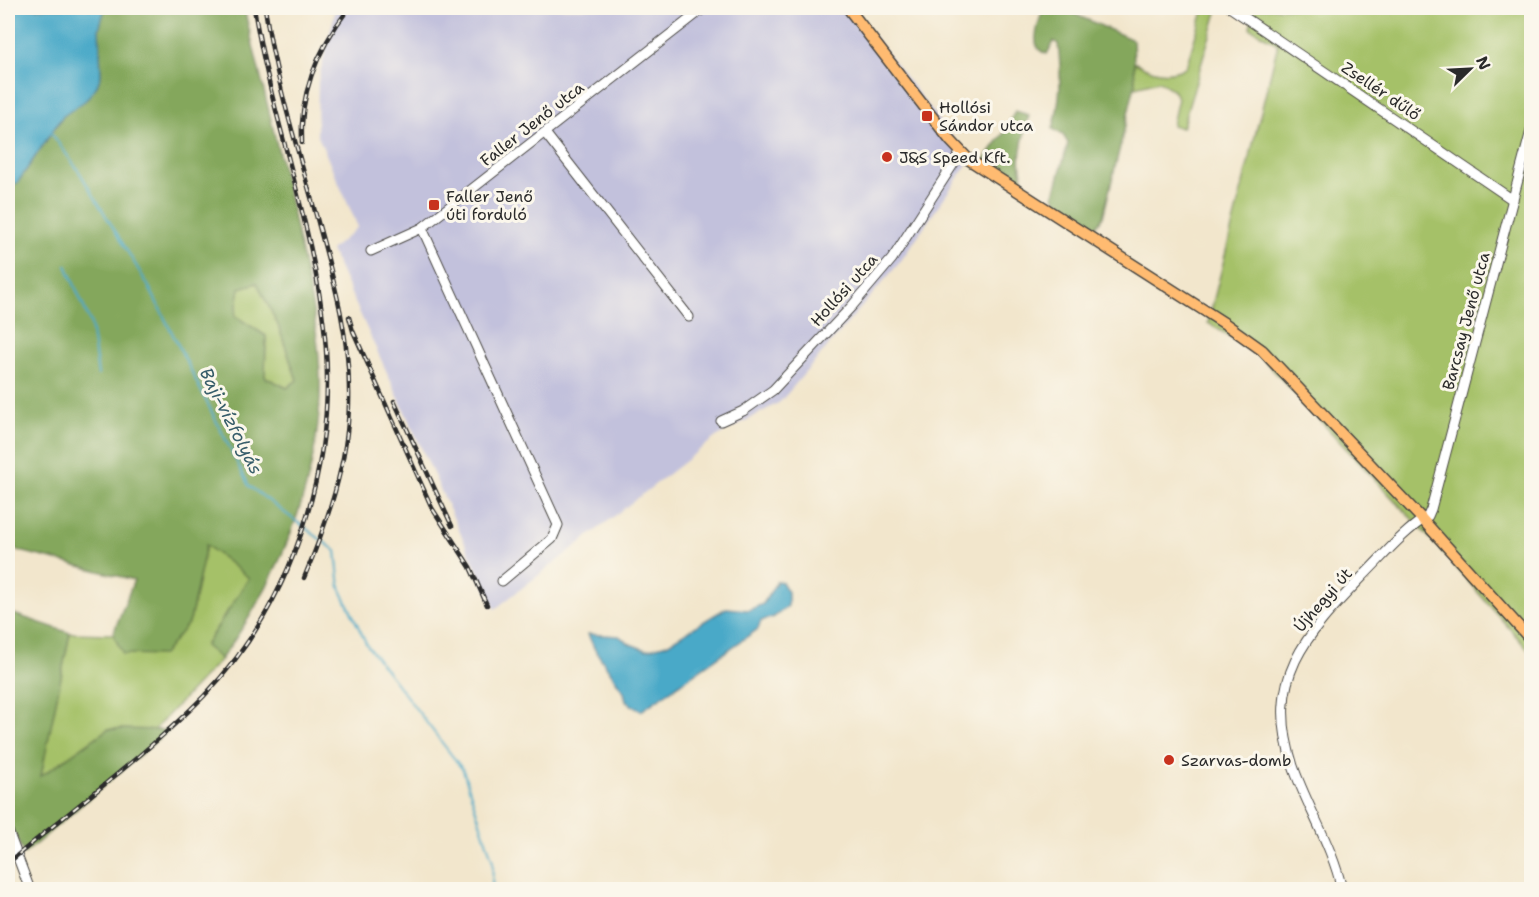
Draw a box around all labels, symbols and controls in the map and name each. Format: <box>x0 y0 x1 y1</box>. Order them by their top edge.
north arrow <box>1440 39 1500 99</box>
text: N <box>1471 53 1495 73</box>
street label: Zsellér dűlő <box>1337 57 1425 125</box>
street label: Faller Jenő utca <box>476 77 588 171</box>
place label: Hollósi Sándor utca <box>939 97 1033 136</box>
marker: Hollósi Sándor utca <box>920 109 934 123</box>
place label: J&S Speed Kft. <box>899 147 1010 168</box>
marker: J&S Speed Kft. <box>880 150 894 164</box>
place label: Faller Jenő úti forduló <box>446 186 533 225</box>
marker: Faller Jenő úti forduló <box>427 198 441 212</box>
street label: Hollósi utca <box>806 249 882 331</box>
street label: Barcsay Jenő utca <box>1437 250 1495 392</box>
water label: Baji-vízfolyás <box>194 364 268 478</box>
street label: Újhegyi út <box>1289 563 1357 637</box>
place label: Szarvas-domb <box>1181 750 1291 771</box>
marker: Szarvas-domb <box>1162 753 1176 767</box>

